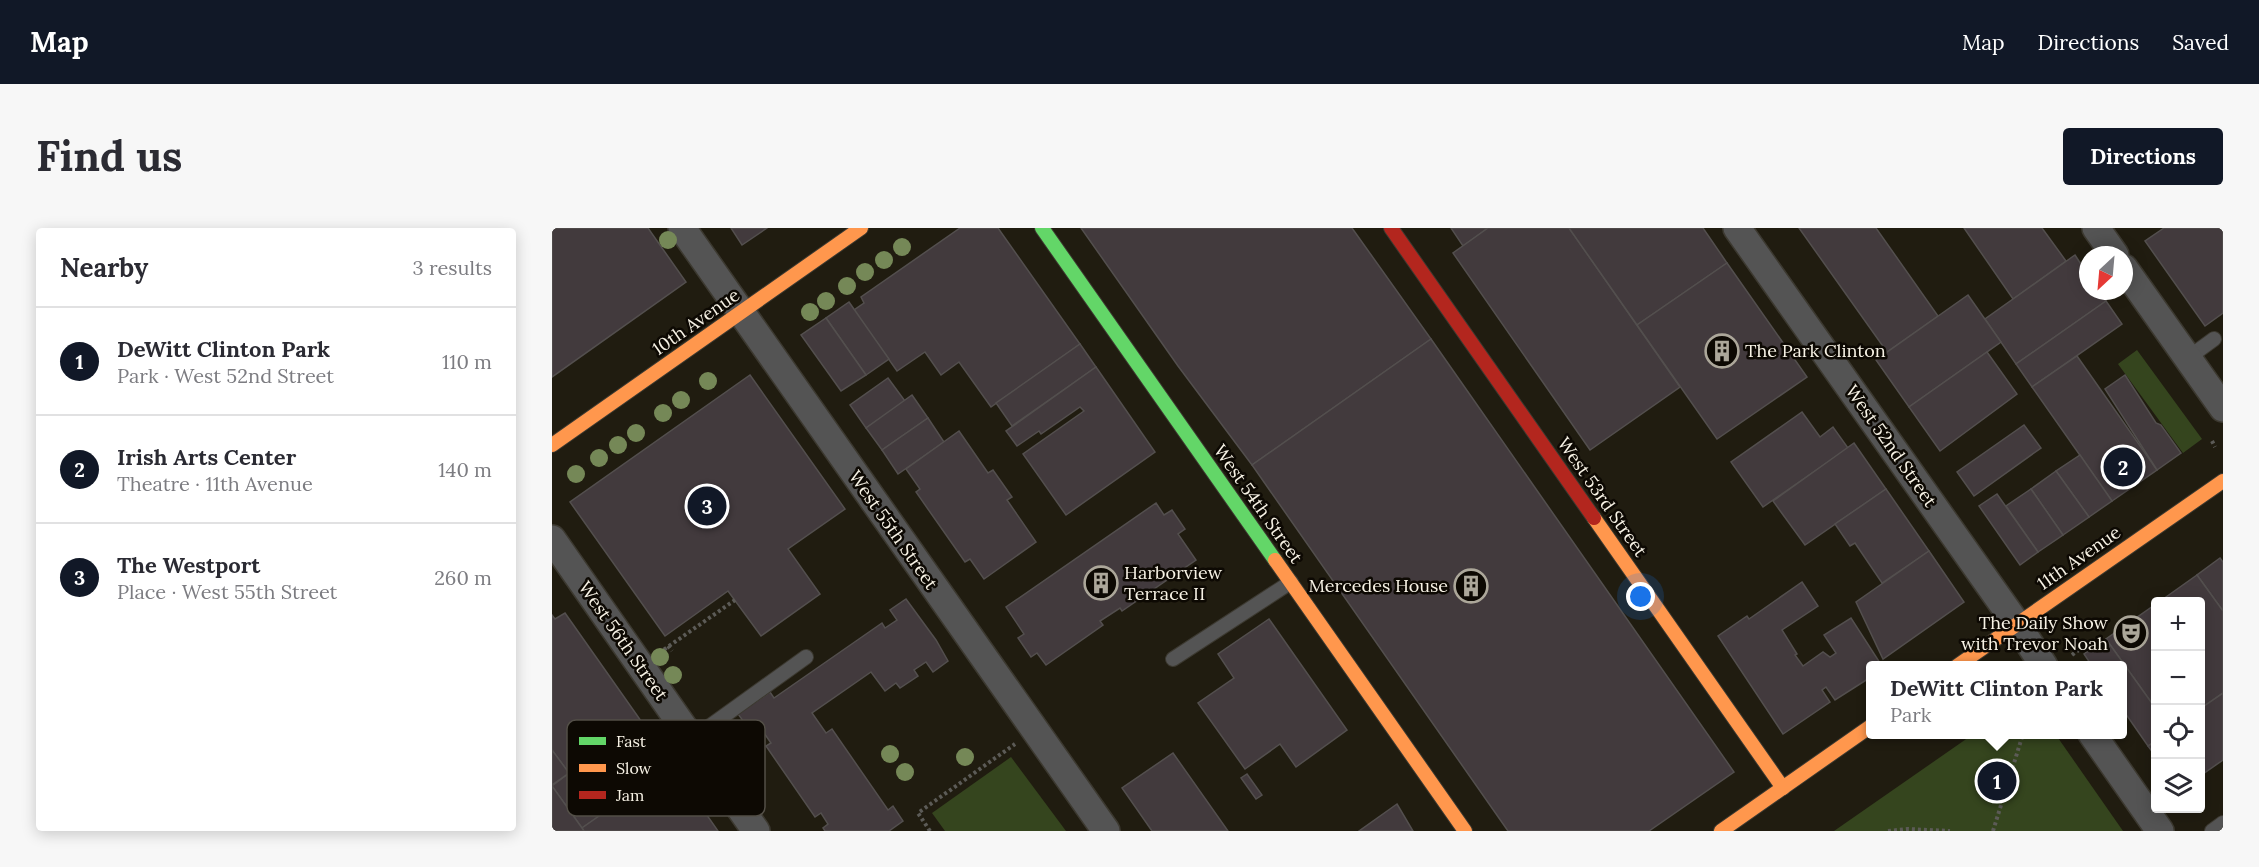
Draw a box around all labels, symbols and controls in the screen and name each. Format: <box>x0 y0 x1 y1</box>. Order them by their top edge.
text: Map <box>30 24 89 60</box>
text: Map <box>1962 29 2005 56</box>
text: Directions <box>2038 29 2139 56</box>
text: Saved <box>2172 29 2229 56</box>
button: Directions <box>2063 128 2223 185</box>
text: Find us <box>36 129 182 183</box>
north arrow <box>2079 246 2133 300</box>
text: Nearby <box>60 251 148 284</box>
text: 3 results <box>413 255 492 280</box>
street label: 10th Avenue <box>648 283 744 360</box>
building icon: The Park Clinton <box>1704 333 1740 369</box>
text: DeWitt Clinton Park <box>117 335 330 363</box>
place label: The Park Clinton <box>1745 339 1886 362</box>
text: 1 <box>75 349 84 374</box>
text: 110 m <box>442 349 492 374</box>
text: Park · West 52nd Street <box>117 363 334 388</box>
street label: West 52nd Street <box>1841 380 1942 511</box>
street label: West 53rd Street <box>1553 432 1652 561</box>
street label: West 54th Street <box>1209 440 1308 568</box>
text: Irish Arts Center <box>117 443 296 471</box>
pin: 2 <box>2104 444 2142 490</box>
text: 2 <box>74 457 85 482</box>
text: 140 m <box>438 457 492 482</box>
street label: West 55th Street <box>844 466 943 594</box>
text: Theatre · 11th Avenue <box>117 471 313 496</box>
pin: 3 <box>688 484 726 528</box>
street label: 11th Avenue <box>2033 520 2125 595</box>
text: The Westport <box>117 551 260 579</box>
place label: Harborview Terrace II <box>1124 561 1223 605</box>
text: 3 <box>74 565 85 590</box>
text: 260 m <box>434 565 492 590</box>
building icon: Harborview Terrace II <box>1083 565 1119 601</box>
building icon: Mercedes House <box>1453 568 1489 604</box>
place label: Mercedes House <box>1308 574 1448 597</box>
street label: West 56th Street <box>574 576 673 705</box>
text: Place · West 55th Street <box>117 579 337 604</box>
your location <box>1626 582 1655 611</box>
map controls <box>2151 597 2205 813</box>
button: + <box>2151 597 2205 651</box>
place label: The Daily Show with Trevor Noah <box>1961 611 2109 655</box>
theatre icon: The Daily Show with Trevor Noah <box>2113 615 2149 651</box>
button: − <box>2151 651 2205 705</box>
popup <box>1866 661 2127 739</box>
text: DeWitt Clinton Park <box>1890 674 2103 702</box>
text: Park <box>1890 702 1932 727</box>
button: locate <box>2151 705 2205 759</box>
legend <box>567 720 765 816</box>
text: Fast <box>616 731 647 751</box>
text: Slow <box>616 758 652 778</box>
pin: 1 <box>1978 758 2016 804</box>
button: layers <box>2151 759 2205 813</box>
text: Jam <box>615 785 644 805</box>

